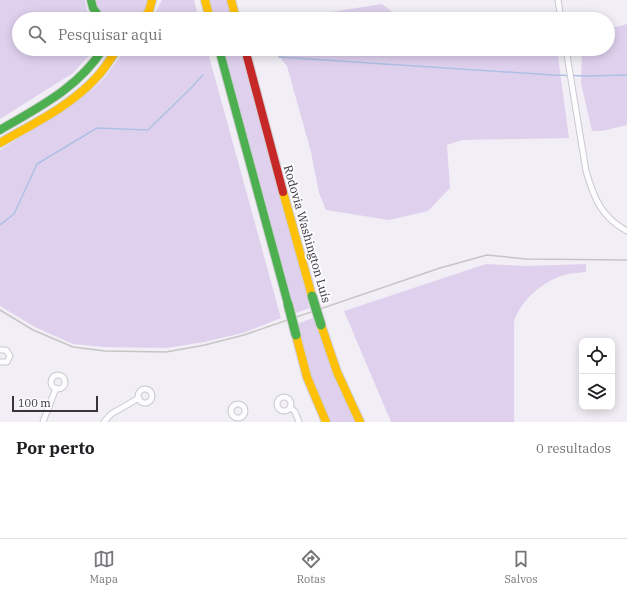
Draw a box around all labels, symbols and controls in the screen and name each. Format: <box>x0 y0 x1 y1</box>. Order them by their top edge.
search box <box>12 12 615 56</box>
icon: search <box>26 23 48 45</box>
text: Pesquisar aqui <box>58 25 162 44</box>
street label: Rodovia Washington Luís <box>281 163 334 305</box>
map controls <box>579 338 615 410</box>
button: locate <box>579 338 615 374</box>
button: layers <box>579 374 615 410</box>
scale bar <box>12 394 98 413</box>
text: 100 m <box>18 396 51 410</box>
text: Por perto <box>16 437 95 459</box>
text: 0 resultados <box>536 440 611 457</box>
tab: Mapa <box>89 548 118 586</box>
tab: Rotas <box>297 548 326 586</box>
tab: Salvos <box>504 548 538 586</box>

